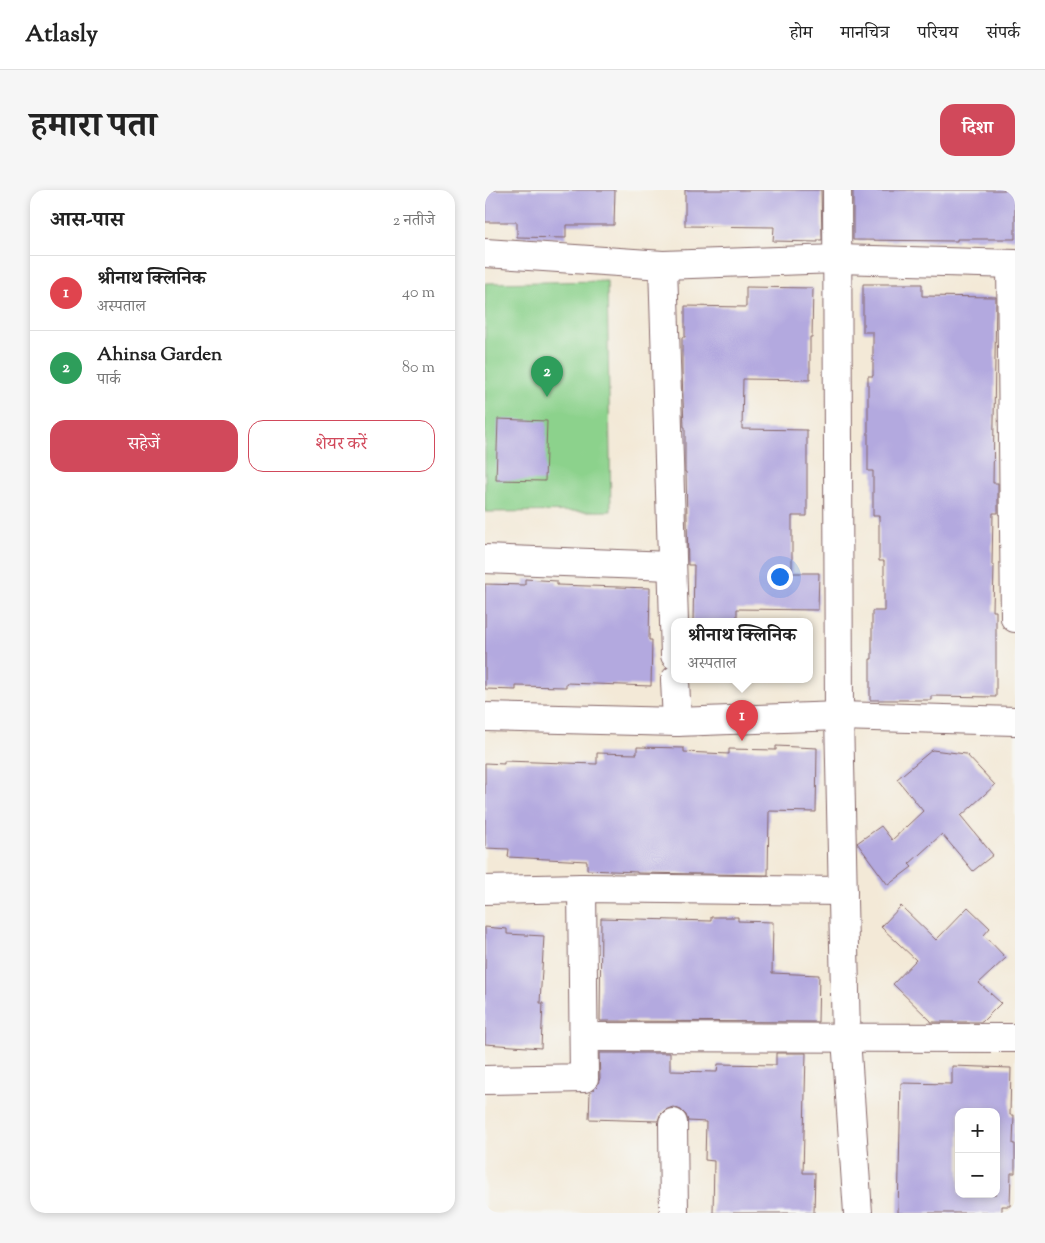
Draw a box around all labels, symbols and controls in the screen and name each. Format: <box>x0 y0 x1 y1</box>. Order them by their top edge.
text: Atlasly <box>25 18 98 52</box>
text: होम <box>790 21 813 47</box>
text: मानचित्र <box>841 21 889 47</box>
text: परिचय <box>917 21 958 47</box>
text: संपर्क <box>986 21 1020 47</box>
text: हमारा पता <box>30 102 157 153</box>
button: दिशा <box>940 104 1015 156</box>
text: आस-पास <box>50 206 124 236</box>
text: 2 नतीजे <box>393 210 435 233</box>
text: श्रीनाथ क्लिनिक <box>97 266 206 293</box>
text: 1 <box>63 282 69 305</box>
text: 40 m <box>402 282 435 305</box>
text: अस्पताल <box>97 296 146 319</box>
text: Ahinsa Garden <box>97 342 222 369</box>
pin: 2 <box>531 356 563 397</box>
text: 2 <box>62 357 70 380</box>
text: 80 m <box>402 357 435 380</box>
text: पार्क <box>97 369 121 392</box>
button: सहेजें <box>50 420 238 472</box>
button: शेयर करें <box>248 420 435 472</box>
your location <box>767 564 793 590</box>
popup <box>671 618 813 683</box>
text: श्रीनाथ क्लिनिक <box>688 623 796 650</box>
text: अस्पताल <box>688 653 736 676</box>
pin: 1 <box>726 700 758 741</box>
map controls <box>955 1108 1000 1198</box>
button: + <box>955 1108 1000 1153</box>
button: − <box>955 1153 1000 1198</box>

